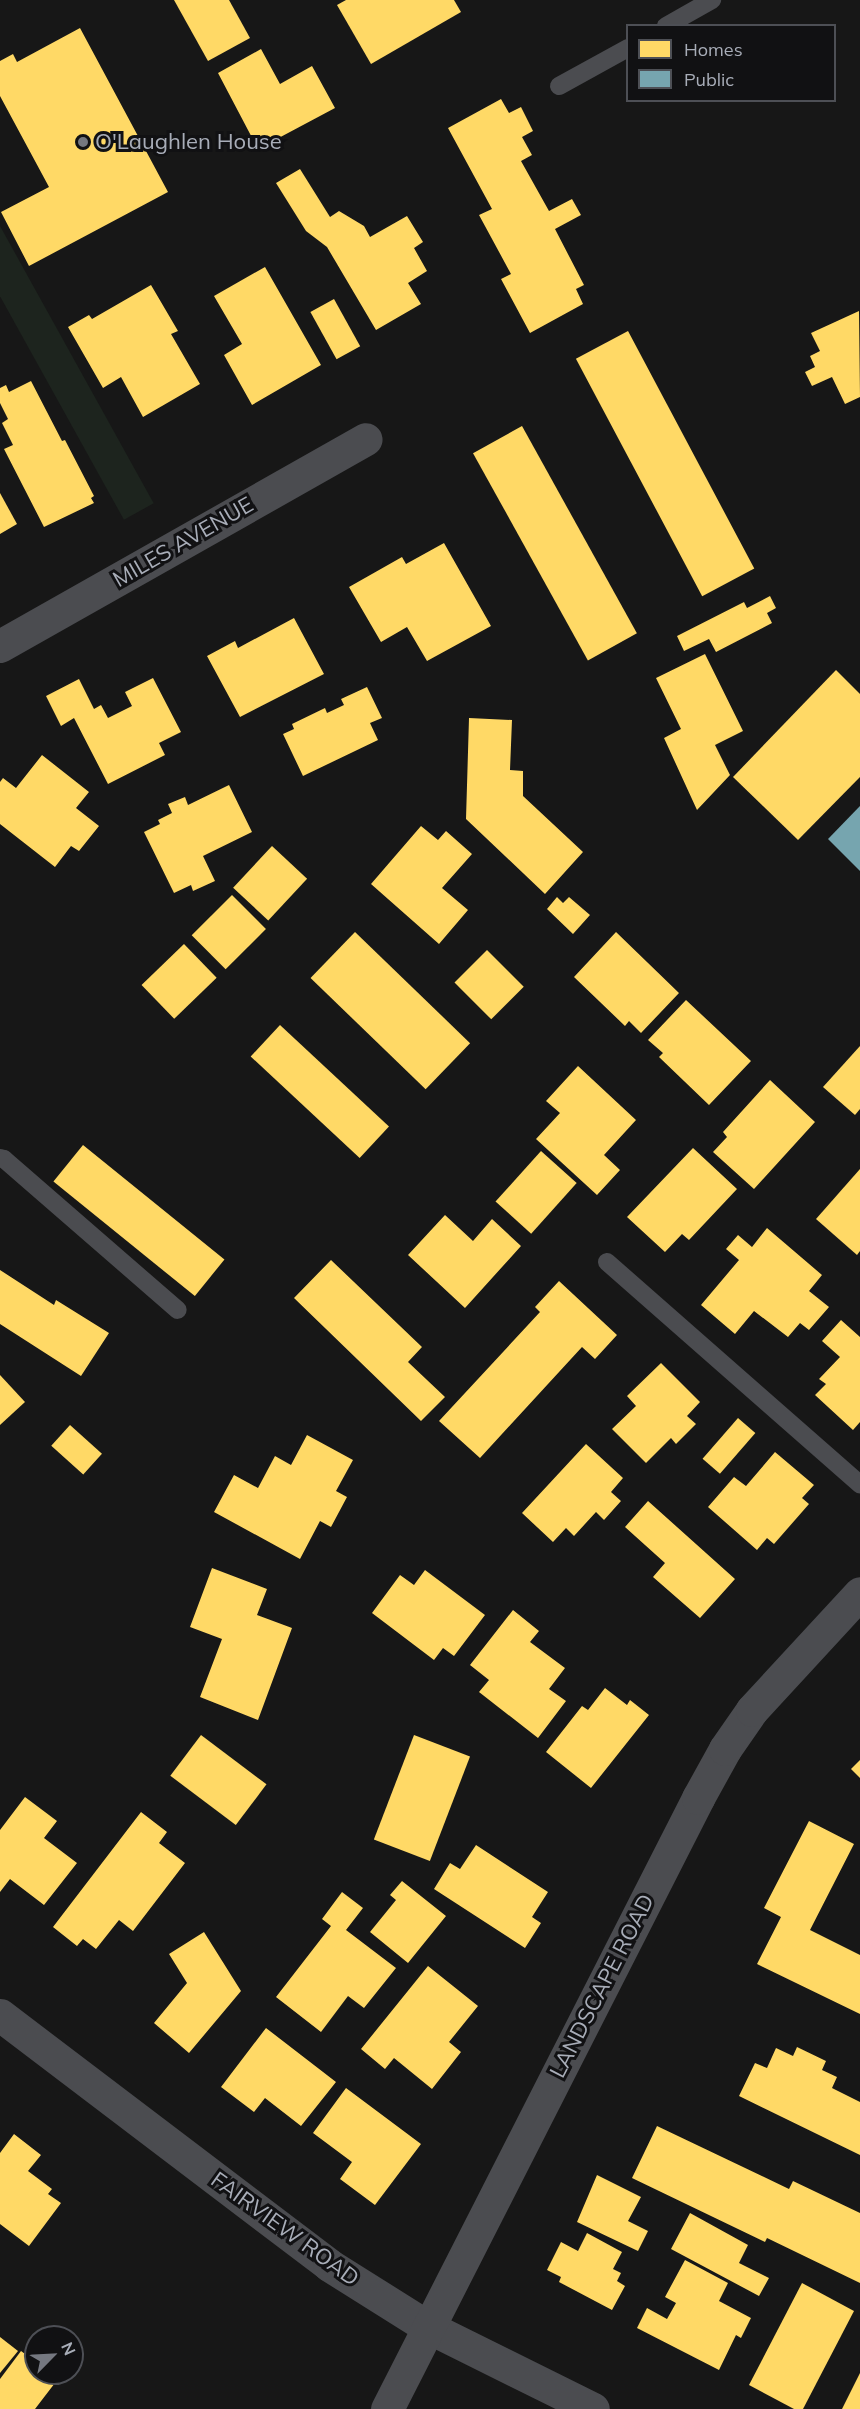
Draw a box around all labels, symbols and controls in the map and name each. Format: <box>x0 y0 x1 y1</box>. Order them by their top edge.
legend <box>626 24 836 102</box>
text: Homes <box>684 38 743 61</box>
text: Public <box>684 68 734 91</box>
place label: O'Laughlen House <box>95 129 282 155</box>
marker: O'Laughlen House <box>76 135 90 149</box>
street label: MILES AVENUE <box>108 491 258 593</box>
street label: LANDSCAPE ROAD <box>544 1890 660 2082</box>
street label: FAIRVIEW ROAD <box>206 2166 364 2292</box>
north arrow <box>24 2325 84 2385</box>
text: N <box>57 2339 80 2358</box>

